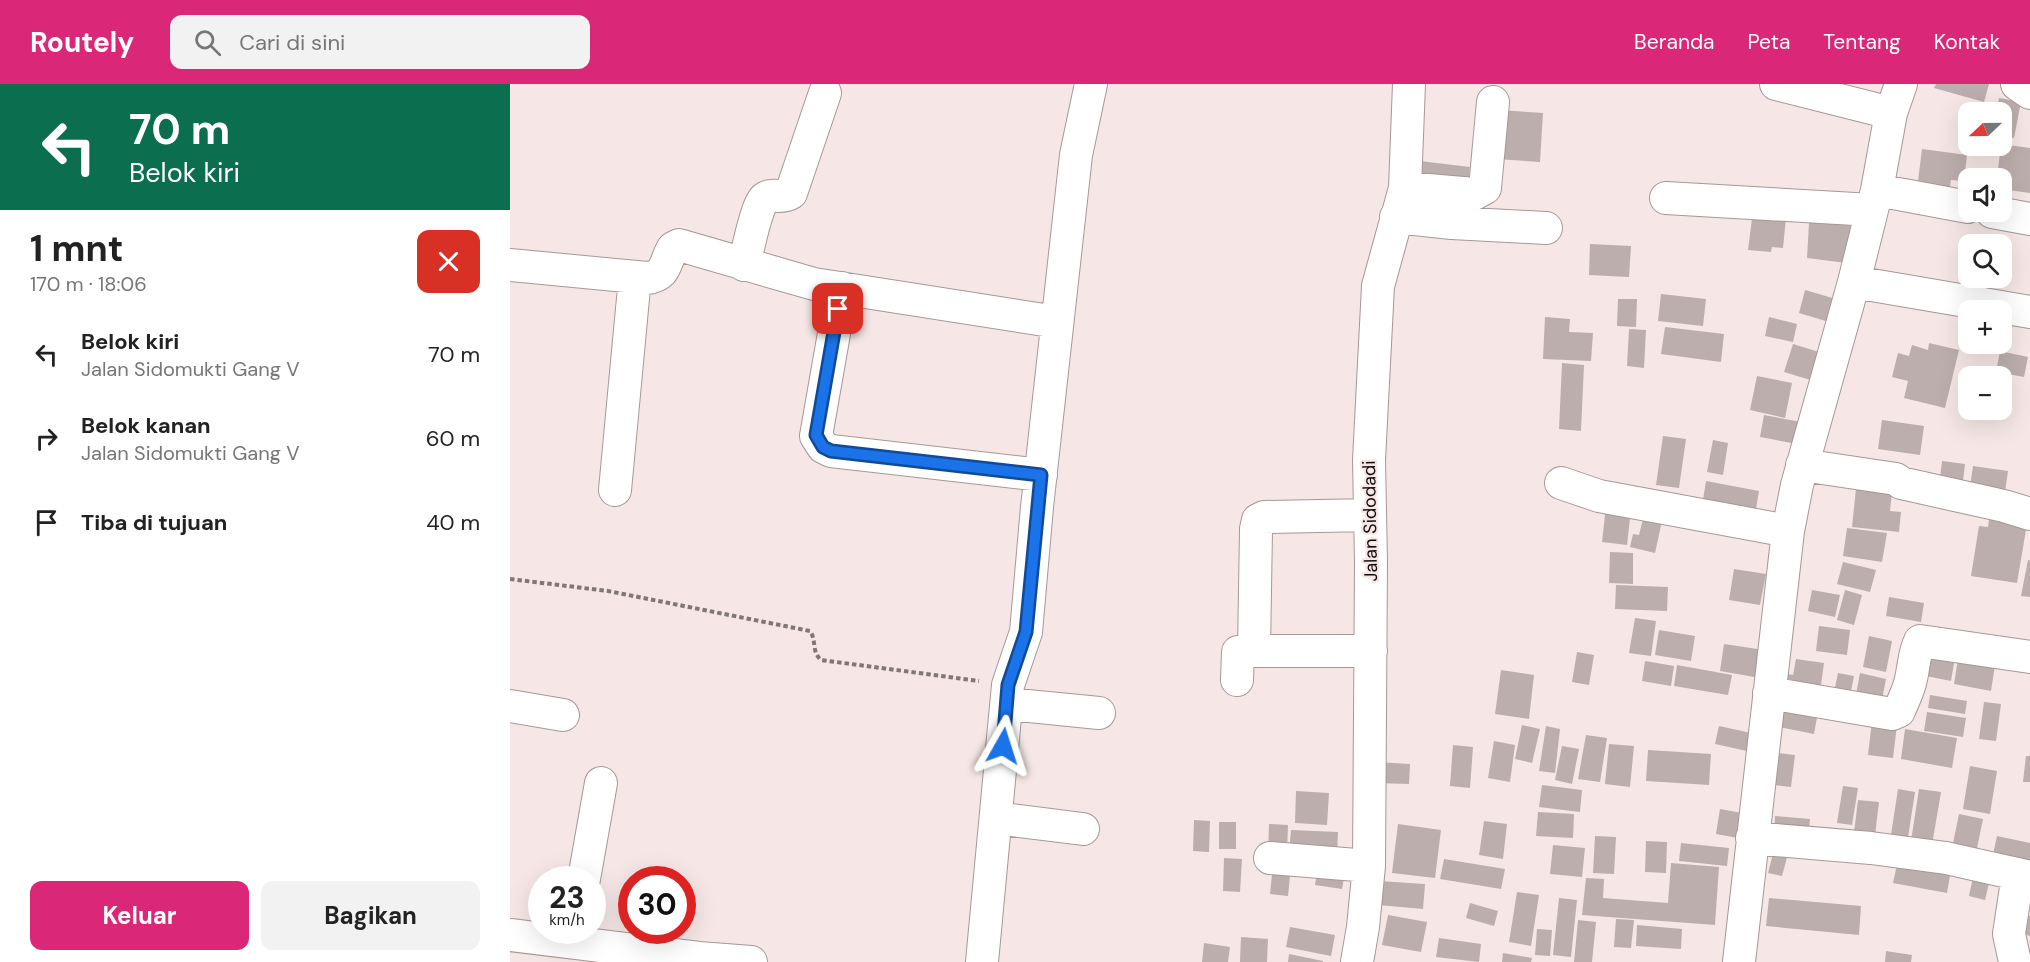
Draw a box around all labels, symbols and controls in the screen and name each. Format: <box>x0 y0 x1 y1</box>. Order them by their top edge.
search box <box>170 15 590 69</box>
text: Routely <box>30 24 134 61</box>
icon: search <box>191 26 224 59</box>
text: Cari di sini <box>239 28 345 57</box>
text: Beranda <box>1634 28 1715 56</box>
text: Peta <box>1748 28 1790 56</box>
text: Tentang <box>1823 28 1901 56</box>
text: Kontak <box>1934 28 2000 56</box>
text: 70 m <box>129 102 230 157</box>
north arrow <box>1958 102 2012 156</box>
map controls <box>1958 102 2012 420</box>
icon: left <box>30 108 108 186</box>
text: Belok kiri <box>129 155 240 190</box>
button: sound <box>1958 168 2012 222</box>
text: 1 mnt <box>30 225 123 272</box>
button: close <box>417 230 480 293</box>
button: search <box>1958 234 2012 288</box>
text: 170 m · 18:06 <box>30 271 147 297</box>
pin <box>812 283 863 334</box>
icon: arrive <box>821 292 854 325</box>
button: + <box>1958 300 2012 354</box>
text: Belok kiri <box>81 327 179 356</box>
icon: left <box>30 338 63 371</box>
text: 70 m <box>428 340 480 369</box>
text: Jalan Sidomukti Gang V <box>81 356 300 382</box>
button: − <box>1958 366 2012 420</box>
text: Belok kanan <box>81 411 211 440</box>
icon: right <box>30 422 63 455</box>
text: 60 m <box>426 424 480 453</box>
text: Jalan Sidomukti Gang V <box>81 440 300 466</box>
street label: Jalan Sidodadi <box>1357 460 1383 582</box>
icon: arrive <box>30 506 63 539</box>
text: Tiba di tujuan <box>81 508 227 537</box>
text: 40 m <box>426 508 480 537</box>
position arrow <box>971 714 1035 778</box>
speed limit sign: 30 <box>618 866 696 944</box>
text: 23 <box>549 878 585 917</box>
button: Keluar <box>30 881 249 950</box>
button: Bagikan <box>261 881 480 950</box>
text: km/h <box>549 910 585 930</box>

